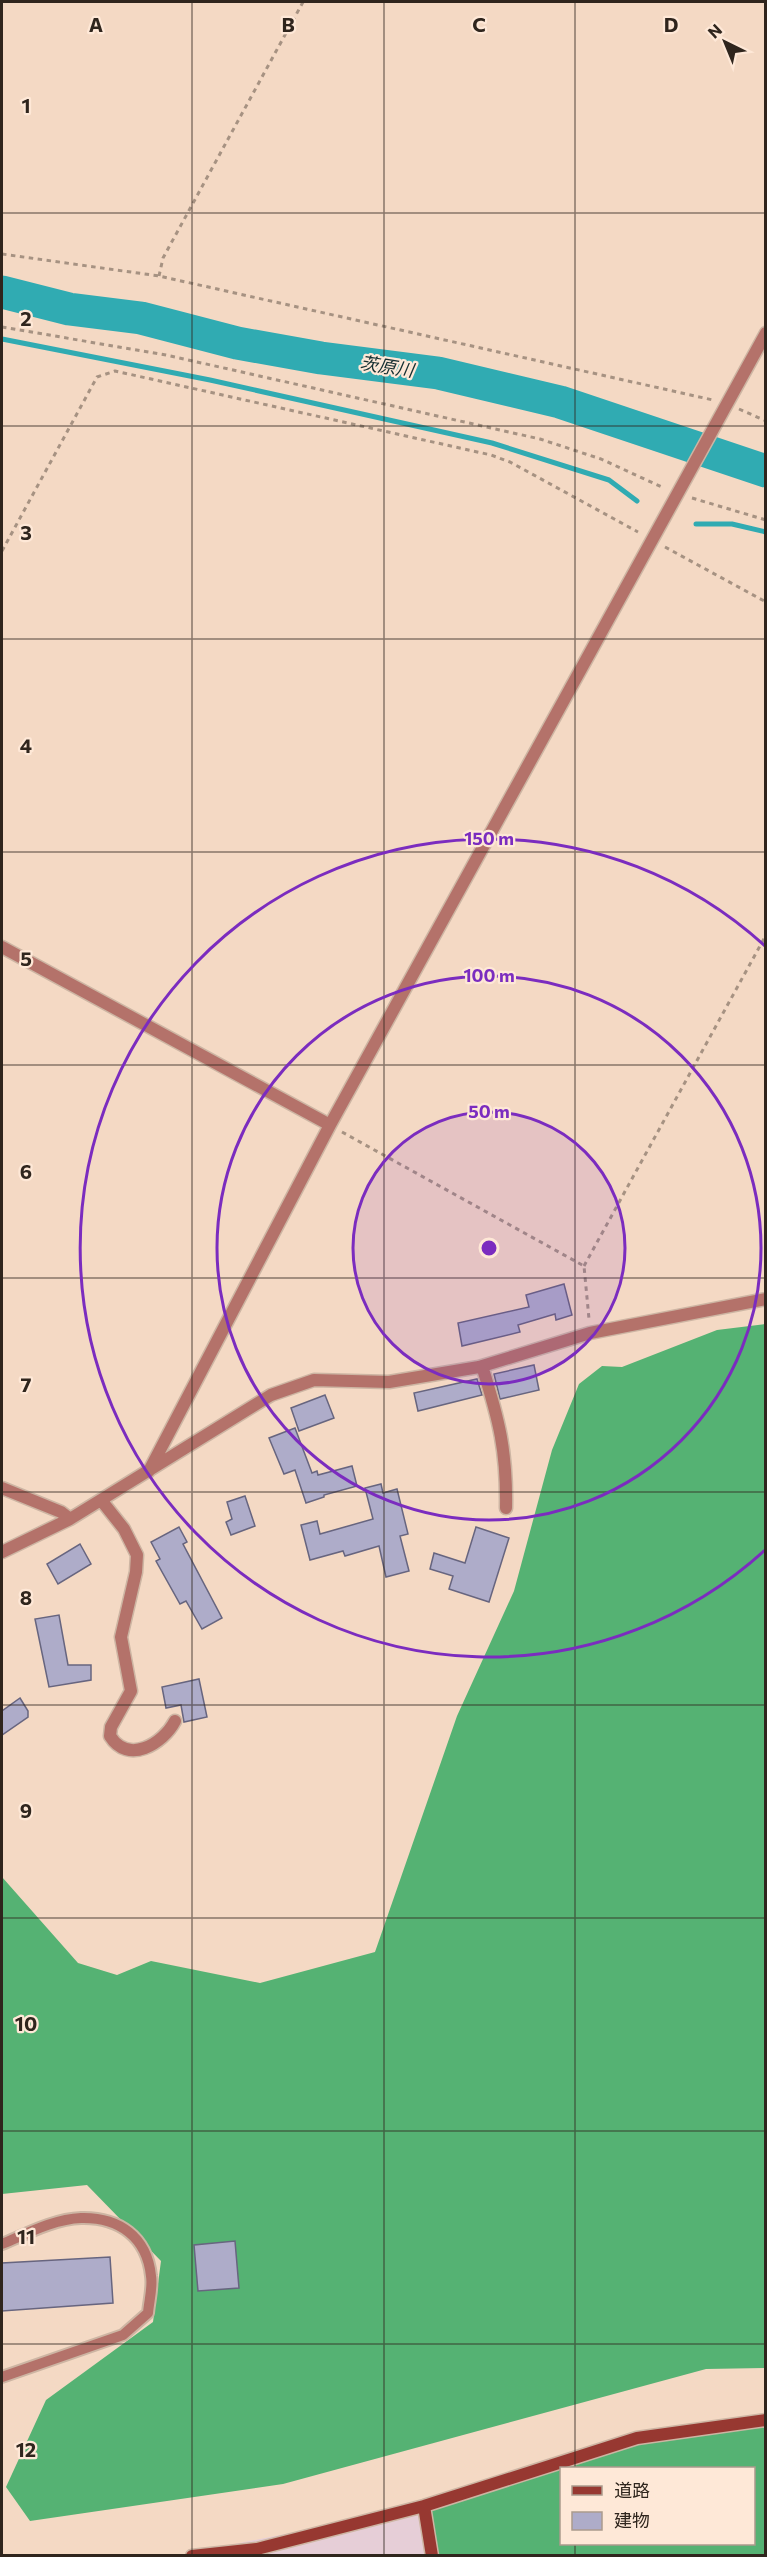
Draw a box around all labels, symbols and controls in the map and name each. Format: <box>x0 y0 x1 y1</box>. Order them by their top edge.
text: A <box>89 12 103 36</box>
text: B <box>281 12 295 36</box>
text: C <box>472 12 486 36</box>
text: D <box>664 12 678 36</box>
north arrow <box>695 12 755 72</box>
text: N <box>704 20 725 42</box>
text: 1 <box>21 93 31 117</box>
text: 2 <box>20 306 32 330</box>
water label: 茨原川 <box>359 351 417 381</box>
text: 3 <box>20 520 32 544</box>
text: 4 <box>20 733 32 757</box>
text: 150 m <box>464 827 514 849</box>
text: 5 <box>20 946 32 970</box>
text: 100 m <box>463 964 515 986</box>
text: 50 m <box>468 1100 510 1122</box>
text: 6 <box>20 1159 32 1183</box>
centre of rings <box>479 1238 499 1258</box>
text: 7 <box>21 1372 32 1396</box>
text: 8 <box>20 1585 32 1609</box>
text: 9 <box>20 1798 32 1822</box>
text: 10 <box>15 2011 37 2035</box>
text: 11 <box>17 2224 35 2248</box>
text: 12 <box>16 2437 36 2461</box>
legend <box>560 2467 755 2545</box>
text: 道路 <box>614 2479 650 2501</box>
text: 建物 <box>614 2509 650 2531</box>

